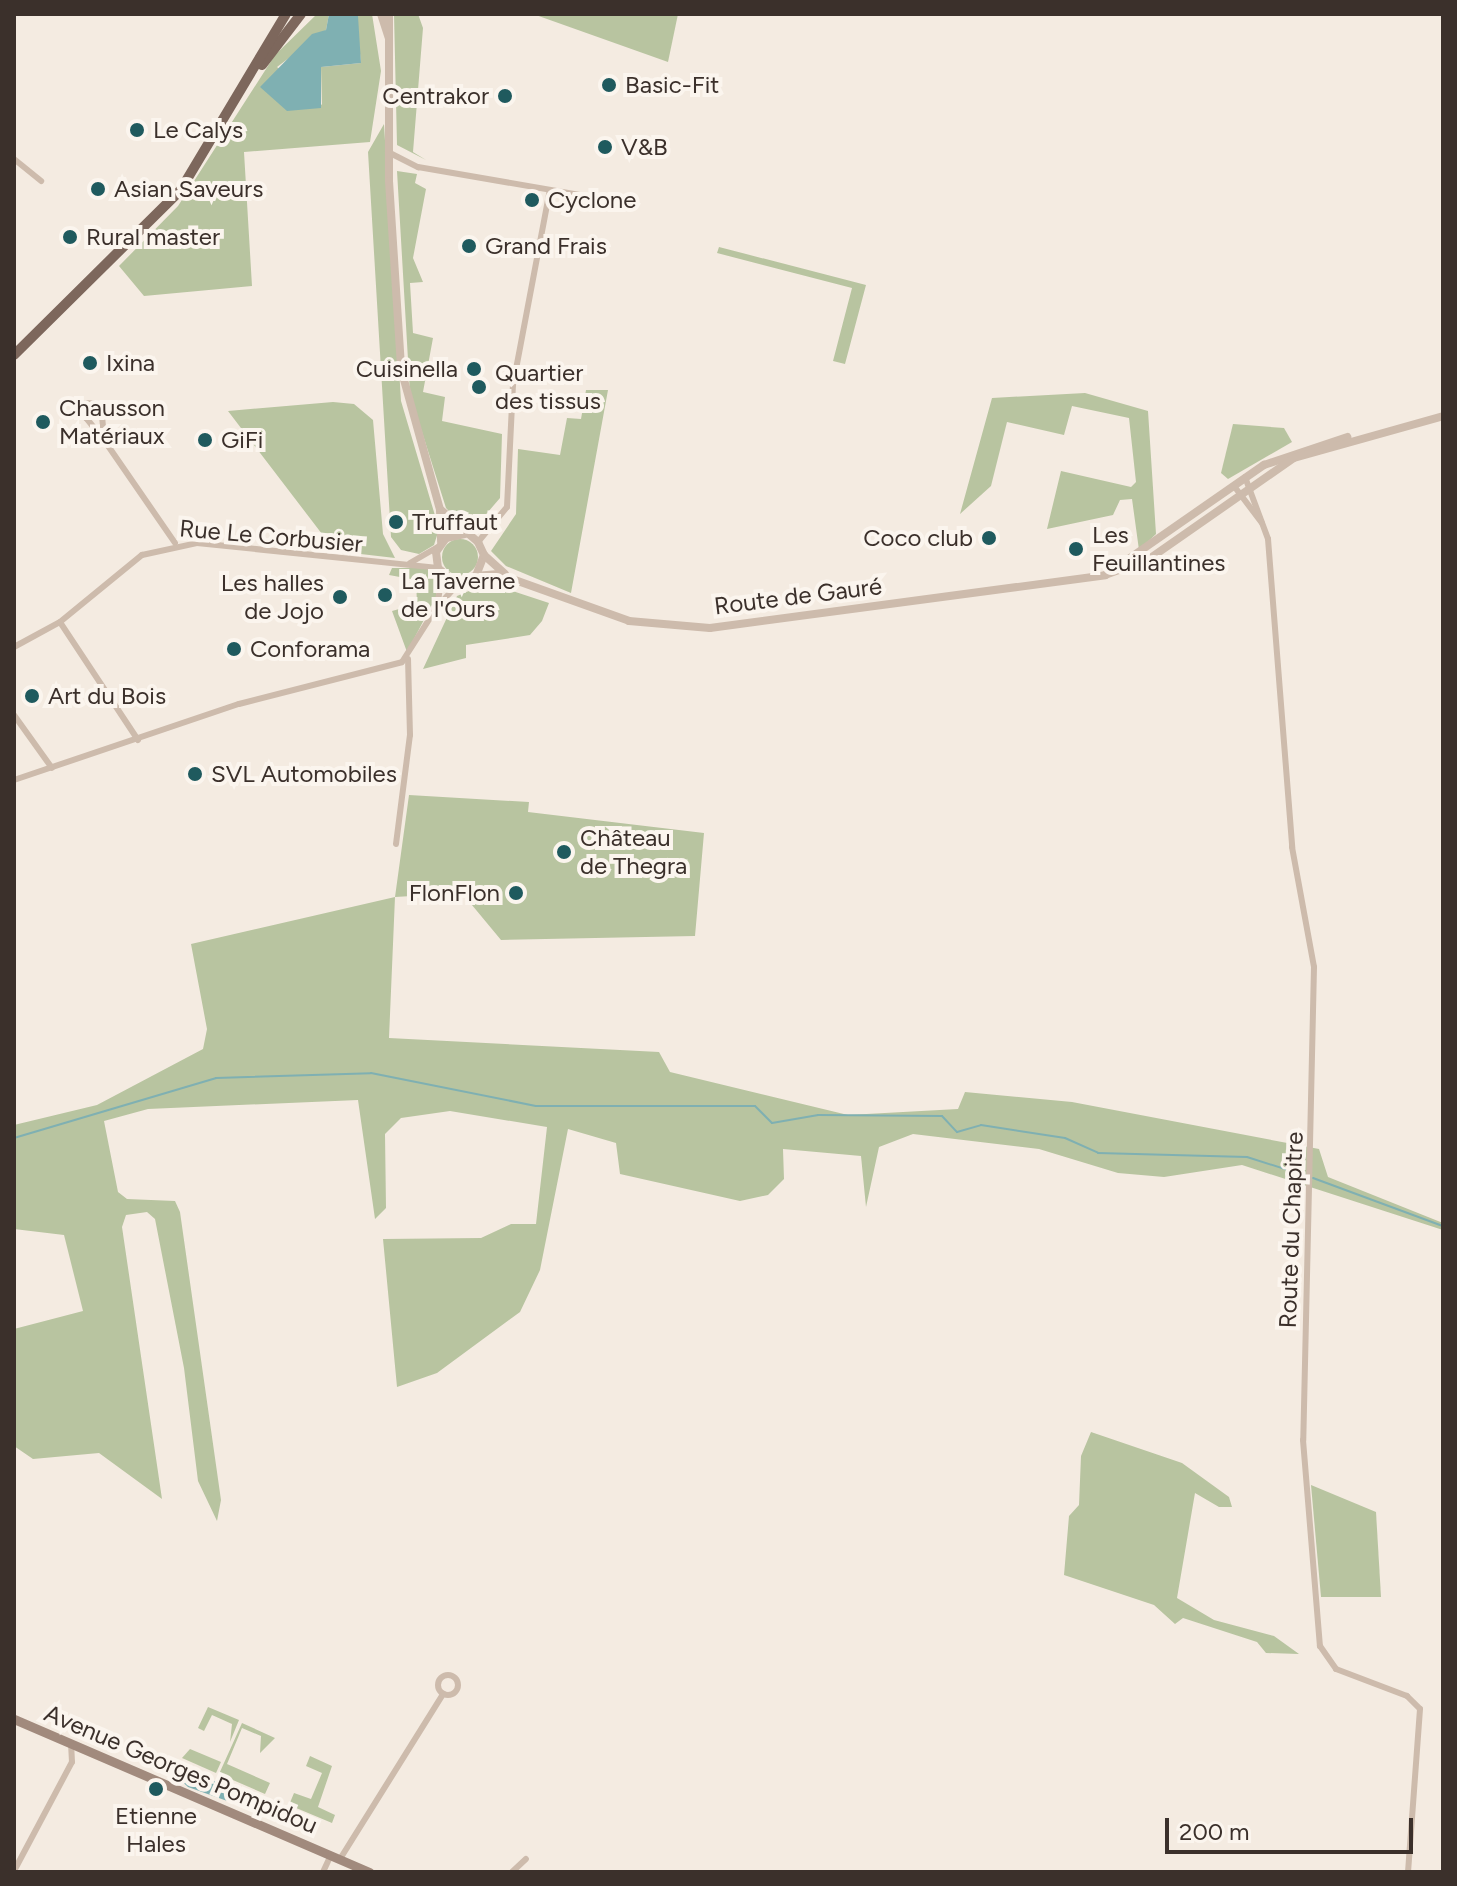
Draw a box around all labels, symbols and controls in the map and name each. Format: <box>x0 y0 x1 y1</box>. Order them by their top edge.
place label: Basic-Fit <box>625 71 719 99</box>
marker: Basic-Fit <box>600 76 618 94</box>
place label: Centrakor <box>382 82 489 110</box>
marker: Centrakor <box>496 87 514 105</box>
place label: Le Calys <box>153 116 243 144</box>
marker: Le Calys <box>128 121 146 139</box>
place label: V&B <box>621 133 668 161</box>
marker: V&B <box>596 138 614 156</box>
place label: Asian Saveurs <box>114 175 263 203</box>
marker: Asian Saveurs <box>89 180 107 198</box>
place label: Cyclone <box>548 186 636 214</box>
marker: Cyclone <box>523 191 541 209</box>
place label: Rural master <box>86 223 220 251</box>
marker: Rural master <box>61 228 79 246</box>
place label: Grand Frais <box>485 232 607 260</box>
marker: Grand Frais <box>460 237 478 255</box>
place label: Ixina <box>106 349 155 377</box>
marker: Ixina <box>81 354 99 372</box>
place label: Cuisinella <box>356 355 458 383</box>
place label: Quartier des tissus <box>495 359 601 415</box>
marker: Cuisinella <box>465 360 483 378</box>
marker: Quartier des tissus <box>470 378 488 396</box>
place label: Chausson Matériaux <box>59 394 165 450</box>
marker: Chausson Matériaux <box>34 413 52 431</box>
place label: GiFi <box>221 426 263 454</box>
marker: GiFi <box>196 431 214 449</box>
place label: Truffaut <box>412 508 498 536</box>
marker: Truffaut <box>387 513 405 531</box>
street label: Rue Le Corbusier <box>178 514 364 558</box>
place label: Les Feuillantines <box>1092 521 1225 577</box>
place label: Coco club <box>863 524 973 552</box>
marker: Coco club <box>980 529 998 547</box>
marker: Les Feuillantines <box>1067 540 1085 558</box>
place label: La Taverne de l'Ours <box>401 567 515 623</box>
place label: Les halles de Jojo <box>221 569 324 625</box>
street label: Route de Gauré <box>713 571 883 621</box>
marker: La Taverne de l'Ours <box>376 586 394 604</box>
marker: Les halles de Jojo <box>331 588 349 606</box>
place label: Conforama <box>250 635 370 663</box>
marker: Conforama <box>225 640 243 658</box>
place label: Art du Bois <box>48 682 166 710</box>
marker: Art du Bois <box>23 687 41 705</box>
place label: SVL Automobiles <box>211 760 397 788</box>
marker: SVL Automobiles <box>186 765 204 783</box>
place label: Château de Thegra <box>580 824 687 880</box>
marker: Château de Thegra <box>555 843 573 861</box>
place label: FlonFlon <box>409 879 500 907</box>
marker: FlonFlon <box>507 884 525 902</box>
street label: Route du Chapitre <box>1273 1131 1309 1329</box>
street label: Avenue Georges Pompidou <box>40 1698 322 1840</box>
marker: Etienne Hales <box>147 1780 165 1798</box>
place label: Etienne Hales <box>115 1802 197 1858</box>
scale bar <box>1169 1802 1417 1852</box>
text: 200 m <box>1179 1817 1250 1846</box>

